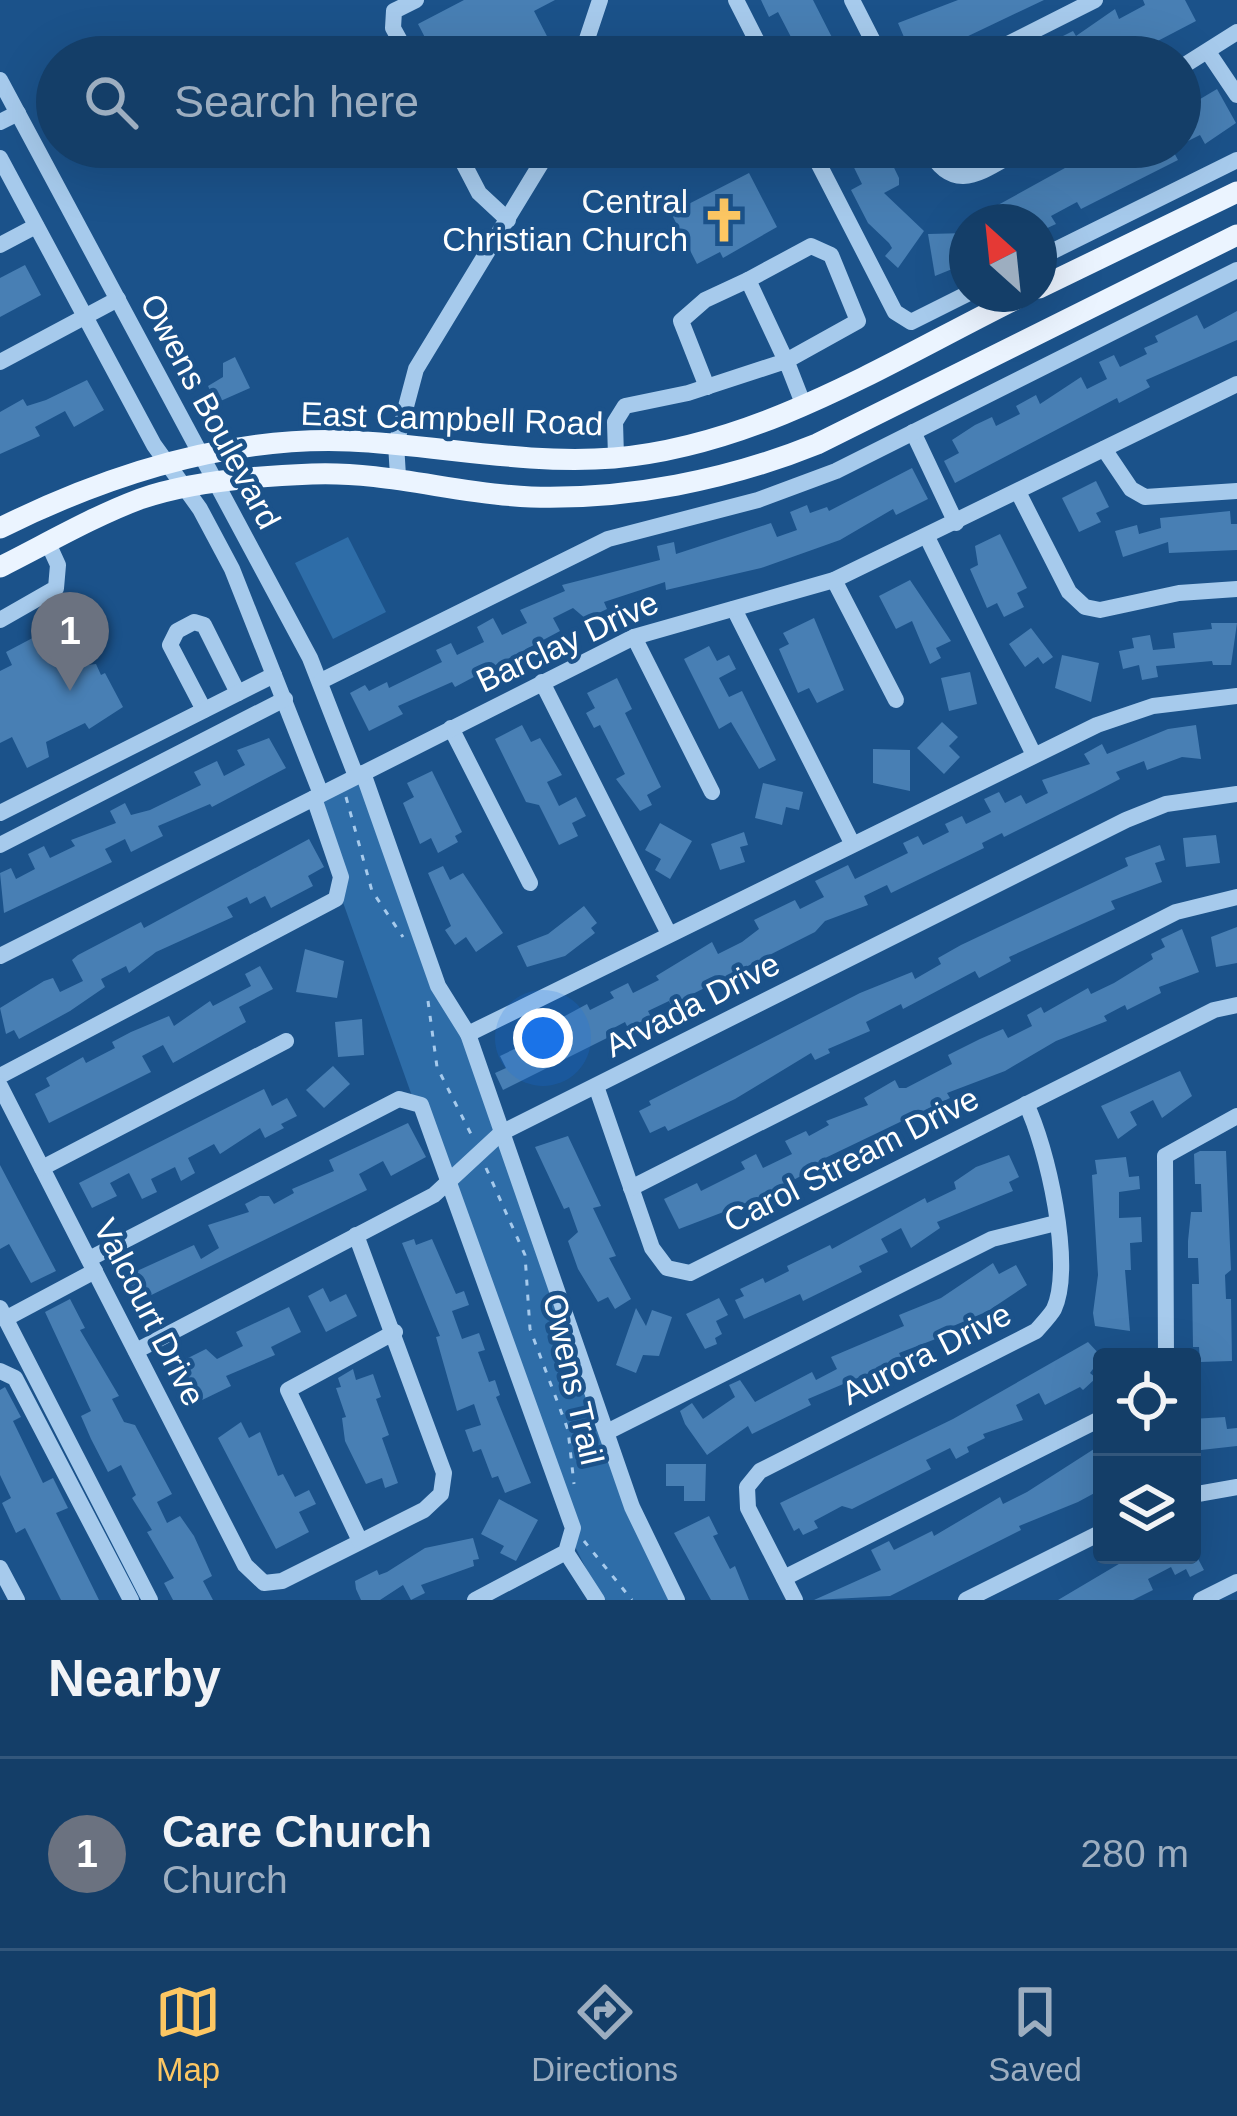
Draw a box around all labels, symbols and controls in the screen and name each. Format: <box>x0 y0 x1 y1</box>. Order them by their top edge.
search box <box>36 36 1201 168</box>
icon: search <box>78 69 144 135</box>
text: Search here <box>174 76 419 127</box>
place label: Central Christian Church <box>442 183 688 258</box>
church icon: Central Christian Church <box>699 195 749 245</box>
north arrow <box>949 204 1057 312</box>
street label: Owens Boulevard <box>133 288 288 535</box>
street label: East Campbell Road <box>300 395 604 442</box>
street label: Barclay Drive <box>470 583 664 700</box>
pin: 1 <box>31 592 109 691</box>
street label: Arvada Drive <box>599 945 786 1064</box>
your location <box>513 1008 573 1068</box>
street label: Carol Stream Drive <box>718 1079 985 1240</box>
street label: Valcourt Drive <box>87 1213 213 1412</box>
street label: Owens Trail <box>536 1290 611 1468</box>
street label: Aurora Drive <box>835 1295 1017 1412</box>
map controls <box>1093 1348 1201 1564</box>
button: locate <box>1093 1348 1201 1456</box>
button: layers <box>1093 1456 1201 1564</box>
text: Nearby <box>48 1650 221 1707</box>
text: Care Church <box>162 1806 432 1857</box>
text: 1 <box>76 1832 98 1875</box>
text: 280 m <box>1081 1832 1189 1875</box>
text: Church <box>162 1858 288 1901</box>
tab: Map <box>155 1979 221 2089</box>
tab: Directions <box>531 1979 678 2089</box>
tab: Saved <box>988 1979 1082 2089</box>

